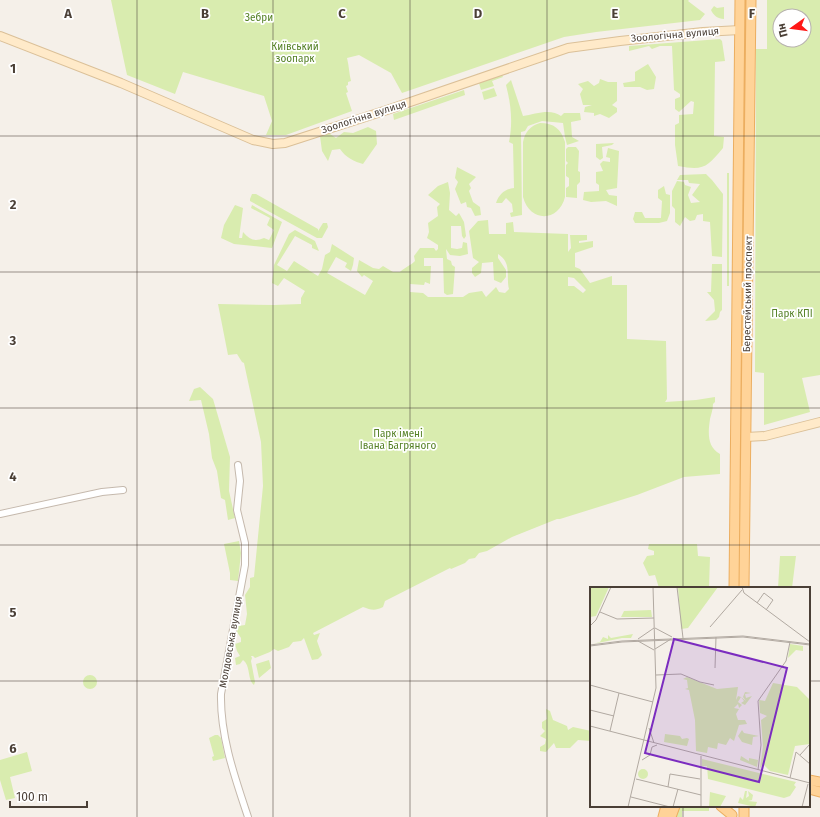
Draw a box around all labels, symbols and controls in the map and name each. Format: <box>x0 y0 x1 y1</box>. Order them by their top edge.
text: A <box>63 6 72 21</box>
text: B <box>201 6 209 21</box>
text: C <box>338 6 346 21</box>
text: D <box>474 6 483 21</box>
text: E <box>612 6 619 21</box>
text: F <box>749 6 756 21</box>
north arrow <box>772 8 812 48</box>
park label: Зебри <box>245 12 273 24</box>
text: Пн <box>775 22 791 39</box>
street label: Зоологічна вулиця <box>630 24 720 45</box>
park label: Київський зоопарк <box>271 40 319 65</box>
text: 1 <box>10 61 16 76</box>
street label: Зоологічна вулиця <box>320 97 408 136</box>
text: 2 <box>10 197 17 212</box>
street label: Берестейський проспект <box>741 235 755 352</box>
park label: Парк КПІ <box>771 308 813 320</box>
text: 3 <box>9 333 17 348</box>
park label: Парк імені Івана Багряного <box>360 427 436 452</box>
text: 4 <box>9 469 17 484</box>
inset map <box>590 587 810 807</box>
street label: Молдовська вулиця <box>217 595 245 689</box>
text: 5 <box>10 605 17 620</box>
text: 6 <box>9 741 17 756</box>
scale bar <box>10 783 87 809</box>
text: 100 m <box>16 790 48 804</box>

